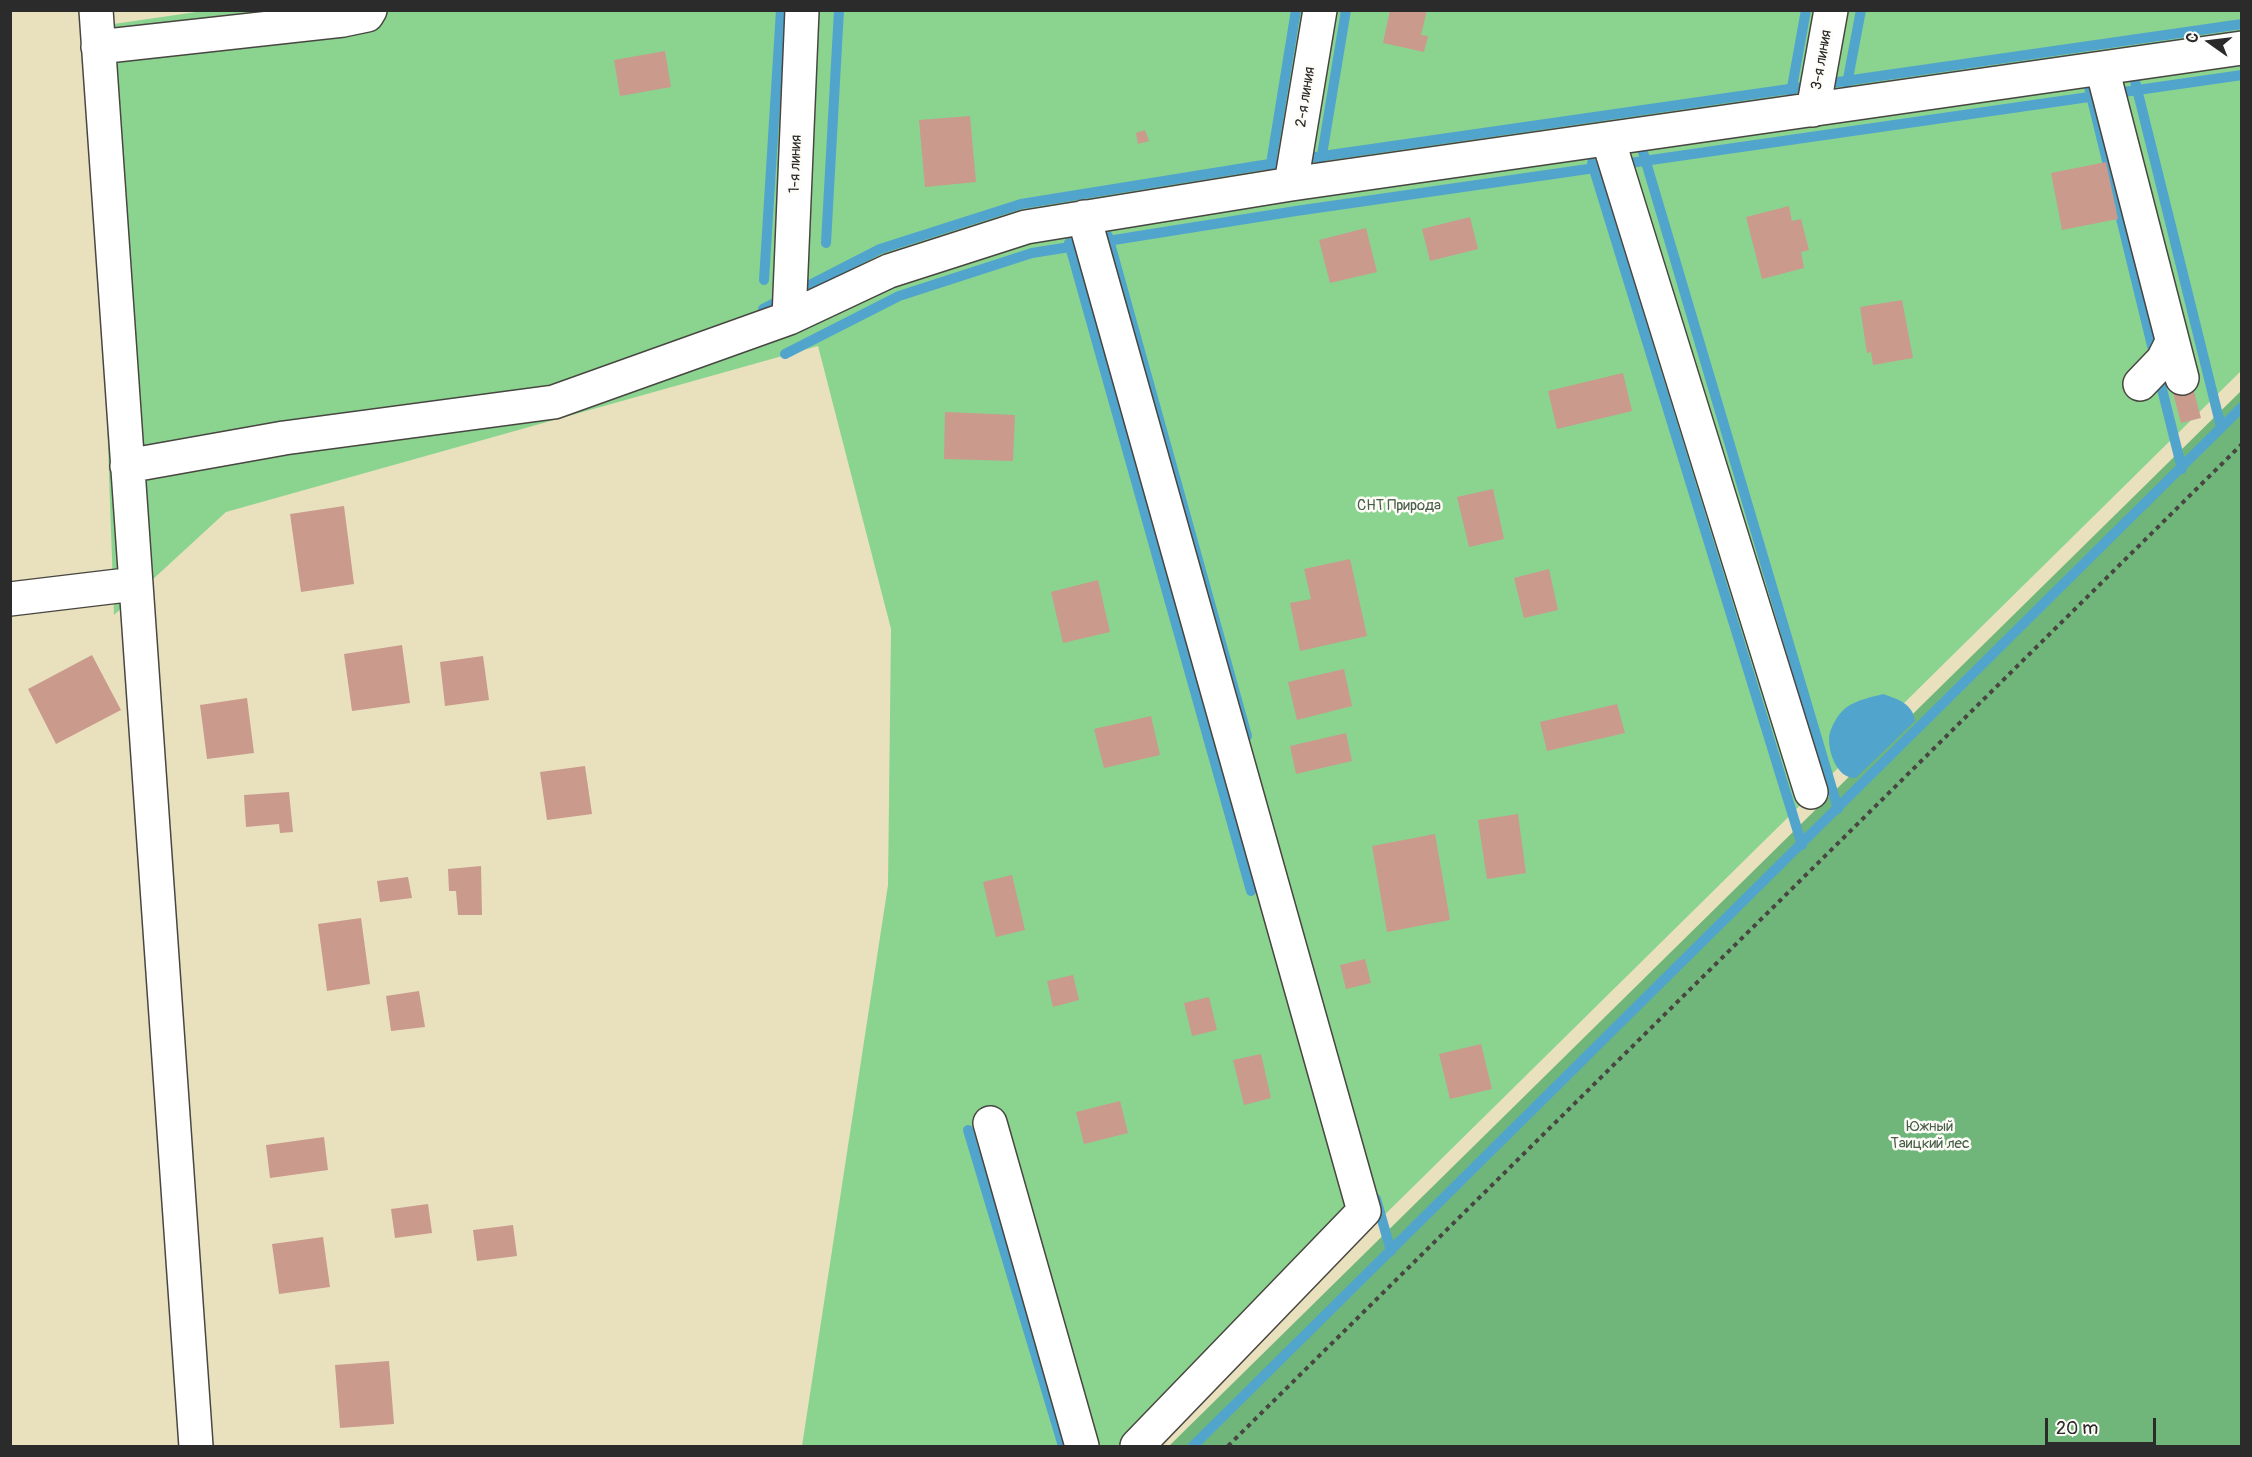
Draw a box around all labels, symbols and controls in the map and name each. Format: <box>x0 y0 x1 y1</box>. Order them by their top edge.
north arrow <box>2180 12 2240 72</box>
street label: 3-я линия <box>1808 28 1836 92</box>
text: С <box>2182 30 2203 45</box>
street label: 2-я линия <box>1292 66 1320 128</box>
street label: 1-я линия <box>786 135 806 193</box>
park label: СНТ Природа <box>1357 497 1441 515</box>
park label: Южный Таицкий лес <box>1890 1118 1970 1153</box>
scale bar <box>2048 1406 2159 1444</box>
text: 20 m <box>2056 1417 2098 1440</box>

